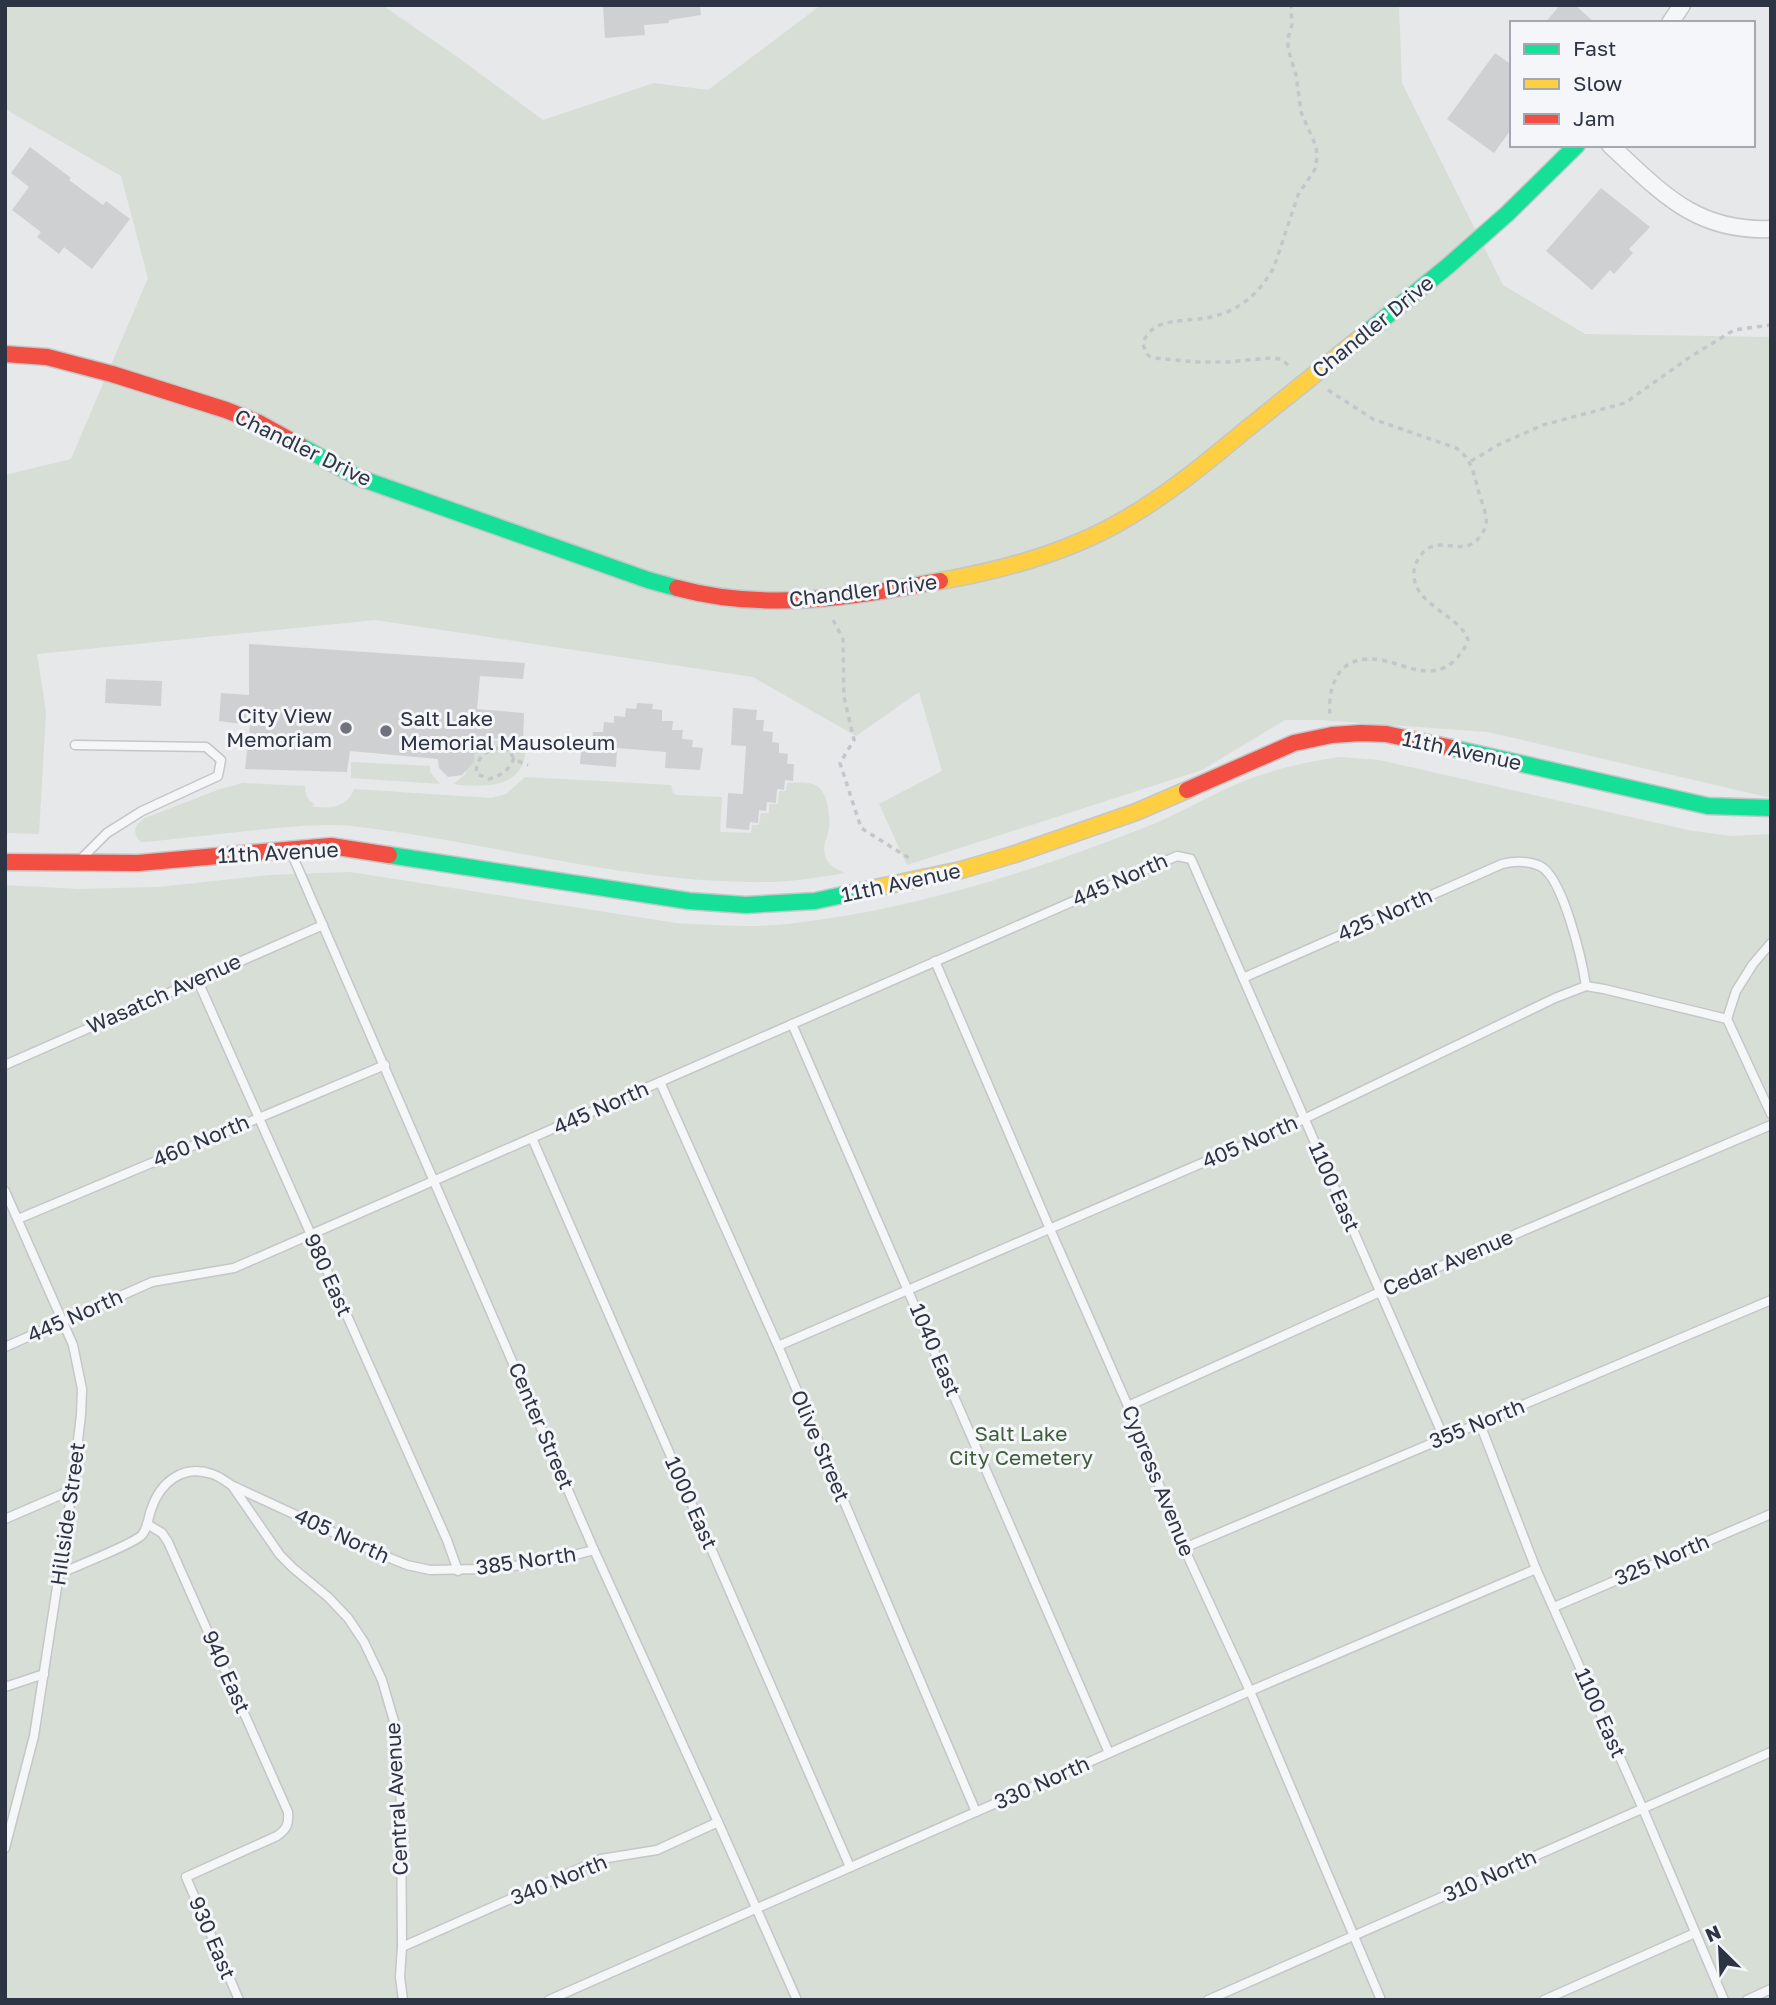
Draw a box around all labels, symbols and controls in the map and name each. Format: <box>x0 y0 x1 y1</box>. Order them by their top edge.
legend <box>1510 21 1755 147</box>
text: Fast <box>1573 35 1616 61</box>
text: Slow <box>1573 70 1622 96</box>
text: Jam <box>1573 105 1615 131</box>
street label: Chandler Drive <box>1306 269 1438 383</box>
street label: Chandler Drive <box>231 403 376 491</box>
street label: Chandler Drive <box>787 568 938 612</box>
place label: City View Memoriam <box>226 702 332 752</box>
place label: Salt Lake Memorial Mausoleum <box>400 705 615 755</box>
marker: City View Memoriam <box>338 720 354 736</box>
marker: Salt Lake Memorial Mausoleum <box>378 723 394 739</box>
street label: 11th Avenue <box>1400 725 1524 775</box>
street label: 11th Avenue <box>217 836 339 868</box>
street label: 445 North <box>1068 847 1171 912</box>
street label: 11th Avenue <box>839 857 963 907</box>
street label: 425 North <box>1333 882 1436 946</box>
street label: Wasatch Avenue <box>82 947 245 1039</box>
street label: 445 North <box>549 1075 652 1140</box>
street label: 460 North <box>148 1108 253 1172</box>
street label: 405 North <box>1198 1109 1301 1174</box>
street label: 1100 East <box>1304 1138 1366 1236</box>
street label: Cedar Avenue <box>1379 1223 1517 1301</box>
street label: 980 East <box>299 1229 359 1320</box>
street label: 445 North <box>23 1283 126 1348</box>
street label: 1040 East <box>905 1299 967 1400</box>
street label: Center Street <box>504 1358 580 1493</box>
street label: Olive Street <box>786 1386 856 1505</box>
street label: 355 North <box>1425 1392 1528 1454</box>
street label: Cypress Avenue <box>1117 1401 1201 1560</box>
park label: Salt Lake City Cemetery <box>949 1420 1093 1470</box>
street label: Hillside Street <box>44 1441 90 1587</box>
street label: 1000 East <box>660 1452 724 1553</box>
street label: 405 North <box>291 1502 394 1568</box>
street label: 325 North <box>1610 1528 1713 1591</box>
street label: 385 North <box>474 1540 578 1580</box>
street label: 940 East <box>197 1626 257 1717</box>
street label: 1100 East <box>1570 1664 1632 1762</box>
street label: Central Avenue <box>379 1722 413 1876</box>
street label: 330 North <box>990 1750 1093 1815</box>
street label: 310 North <box>1439 1843 1540 1907</box>
street label: 340 North <box>507 1848 611 1910</box>
street label: 930 East <box>184 1892 242 1983</box>
north arrow <box>1685 1914 1755 1984</box>
text: N <box>1702 1920 1724 1946</box>

